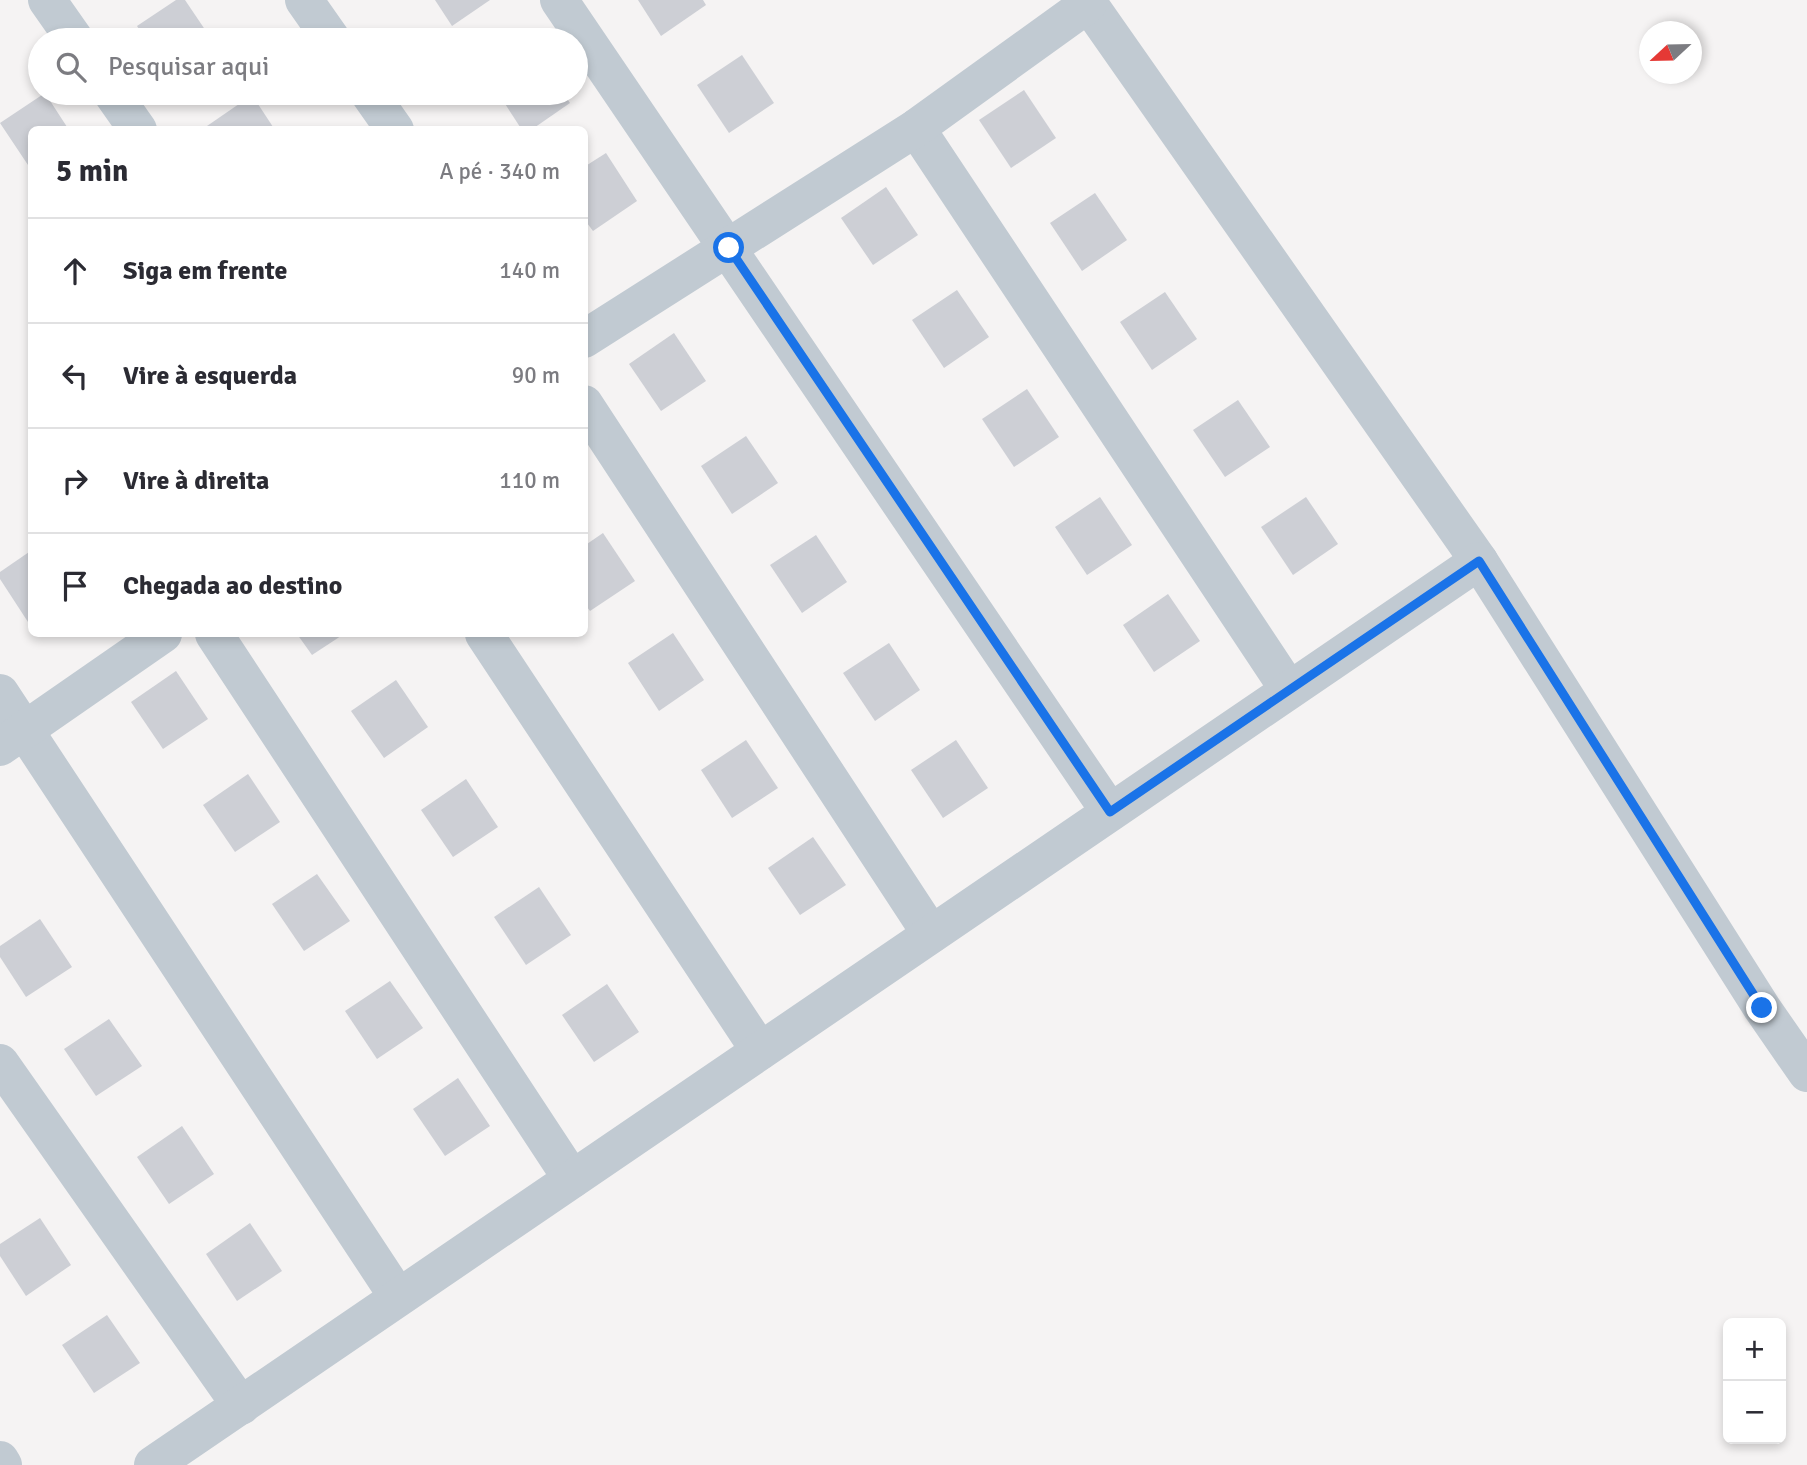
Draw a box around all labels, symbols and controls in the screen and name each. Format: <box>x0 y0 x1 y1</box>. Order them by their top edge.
north arrow <box>1639 21 1702 84</box>
search box <box>28 28 588 105</box>
icon: search <box>52 48 90 86</box>
text: Pesquisar aqui <box>108 51 269 83</box>
text: 5 min <box>56 153 128 190</box>
text: A pé · 340 m <box>439 157 560 186</box>
route start <box>713 232 744 263</box>
icon: ahead <box>56 252 94 290</box>
text: Siga em frente <box>123 255 287 287</box>
text: 140 m <box>499 256 560 285</box>
icon: left <box>56 357 94 395</box>
text: Vire à esquerda <box>123 360 297 392</box>
text: 90 m <box>512 361 560 390</box>
icon: right <box>56 462 94 500</box>
text: Vire à direita <box>123 465 269 497</box>
text: 110 m <box>499 466 560 495</box>
icon: arrive <box>56 567 94 605</box>
text: Chegada ao destino <box>123 570 342 602</box>
route end <box>1746 992 1777 1023</box>
map controls <box>1723 1318 1786 1444</box>
button: + <box>1723 1318 1786 1381</box>
button: − <box>1723 1381 1786 1444</box>

